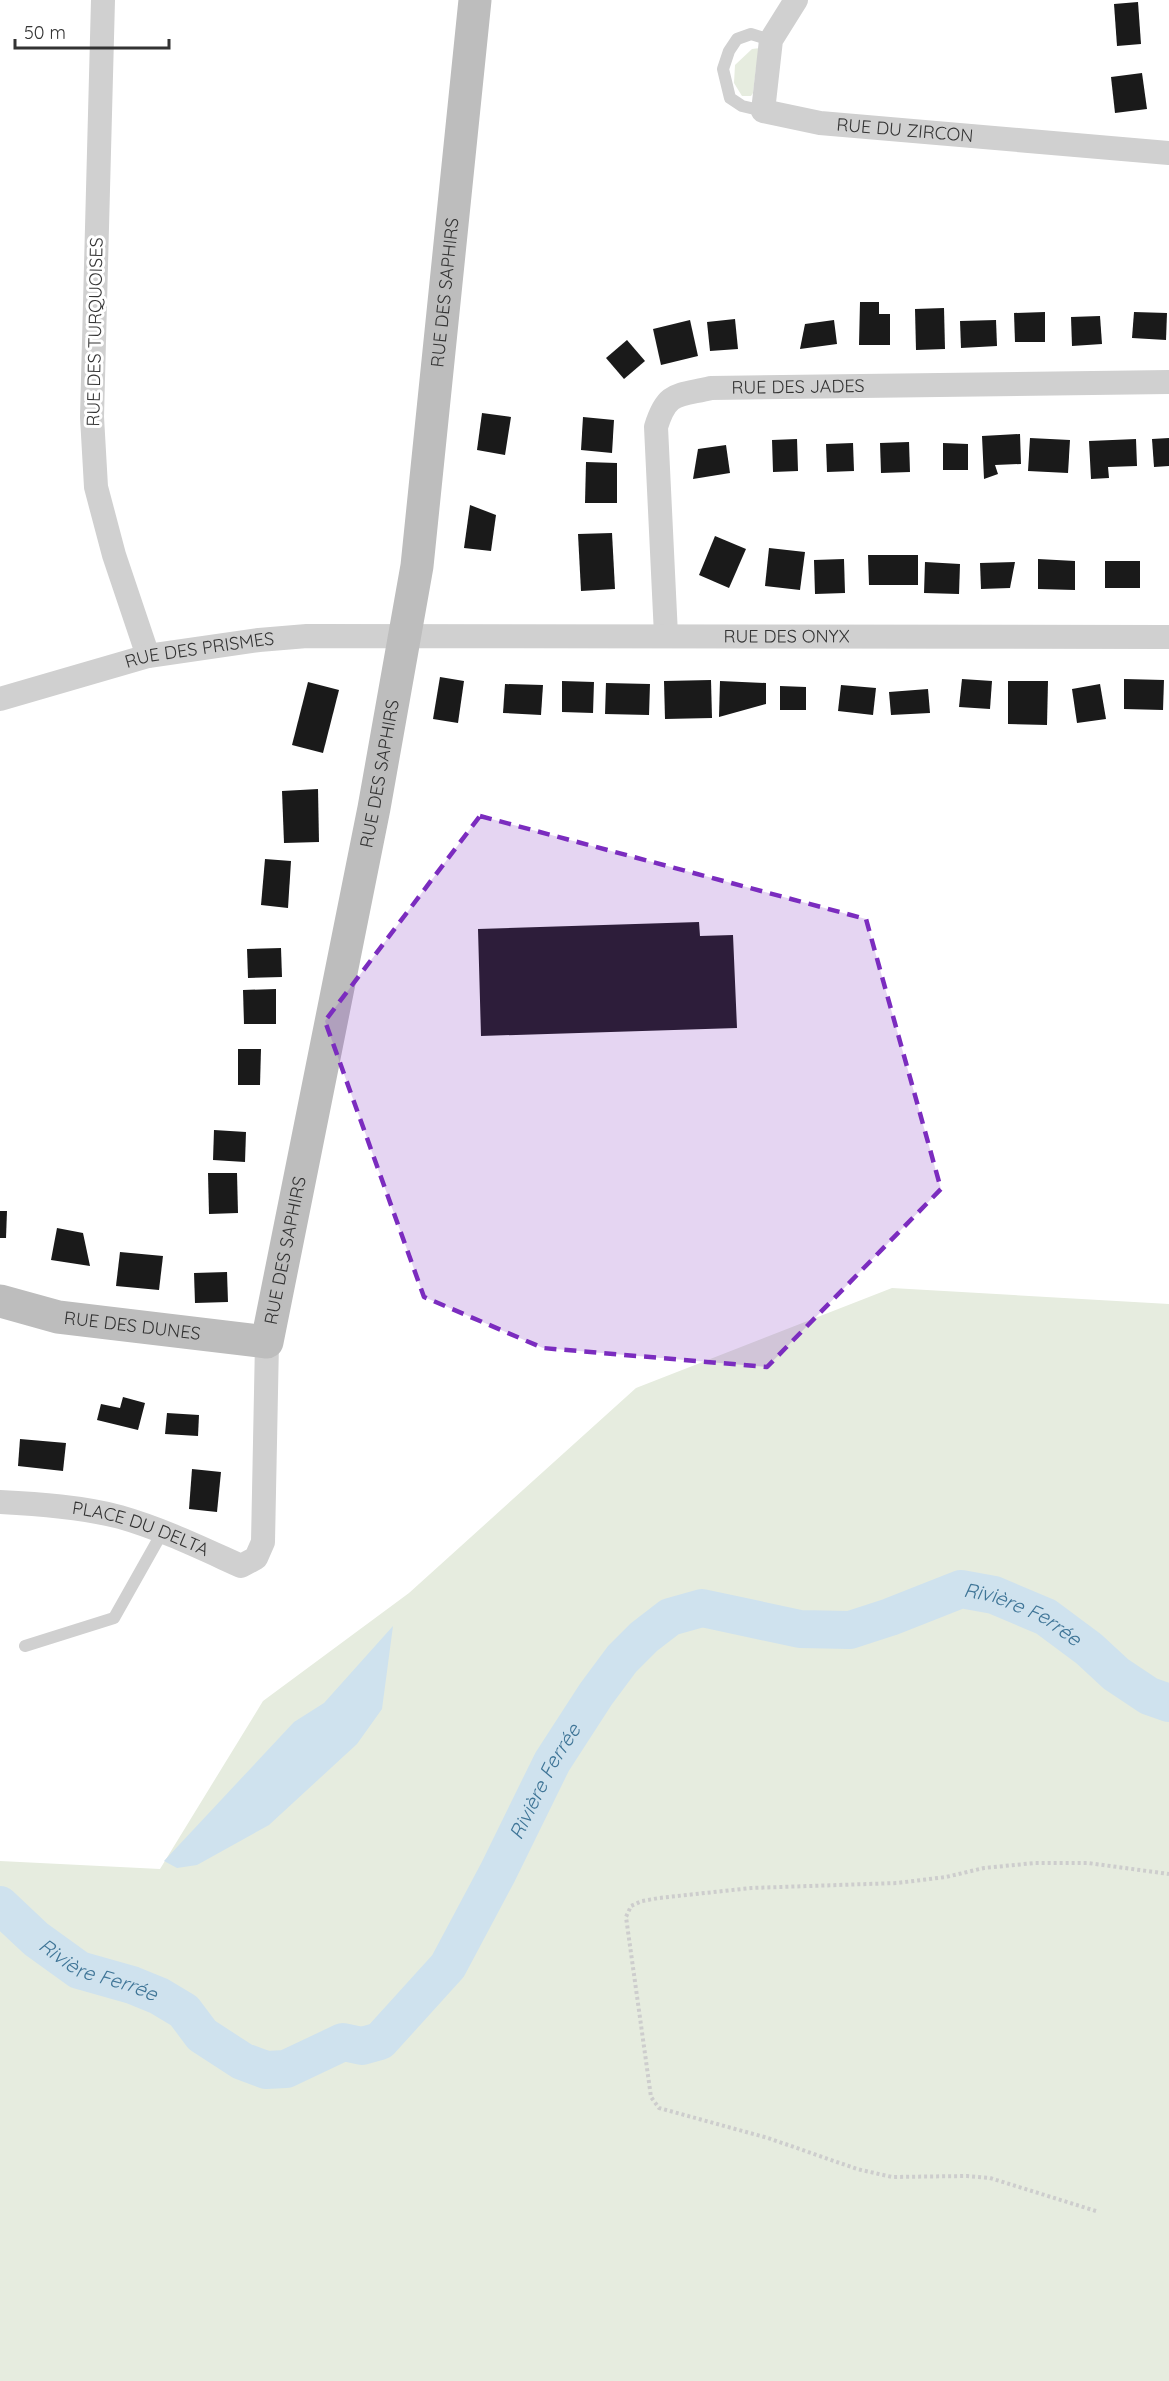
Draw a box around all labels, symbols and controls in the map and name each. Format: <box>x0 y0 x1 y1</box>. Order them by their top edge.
scale bar <box>15 12 170 50</box>
text: 50 m <box>24 21 66 44</box>
street label: RUE DU ZIRCON <box>835 112 974 147</box>
street label: RUE DES SAPHIRS <box>425 216 464 368</box>
street label: RUE DES TURQUOISES <box>81 237 108 427</box>
street label: RUE DES JADES <box>731 374 865 399</box>
street label: RUE DES ONYX <box>723 624 850 648</box>
street label: RUE DES PRISMES <box>122 627 275 673</box>
street label: RUE DES SAPHIRS <box>354 698 404 850</box>
street label: RUE DES SAPHIRS <box>259 1174 311 1326</box>
street label: RUE DES DUNES <box>63 1306 202 1345</box>
street label: PLACE DU DELTA <box>71 1496 213 1561</box>
water label: Rivière Ferrée <box>962 1577 1087 1651</box>
water label: Rivière Ferrée <box>503 1718 586 1843</box>
water label: Rivière Ferrée <box>34 1932 162 2006</box>

